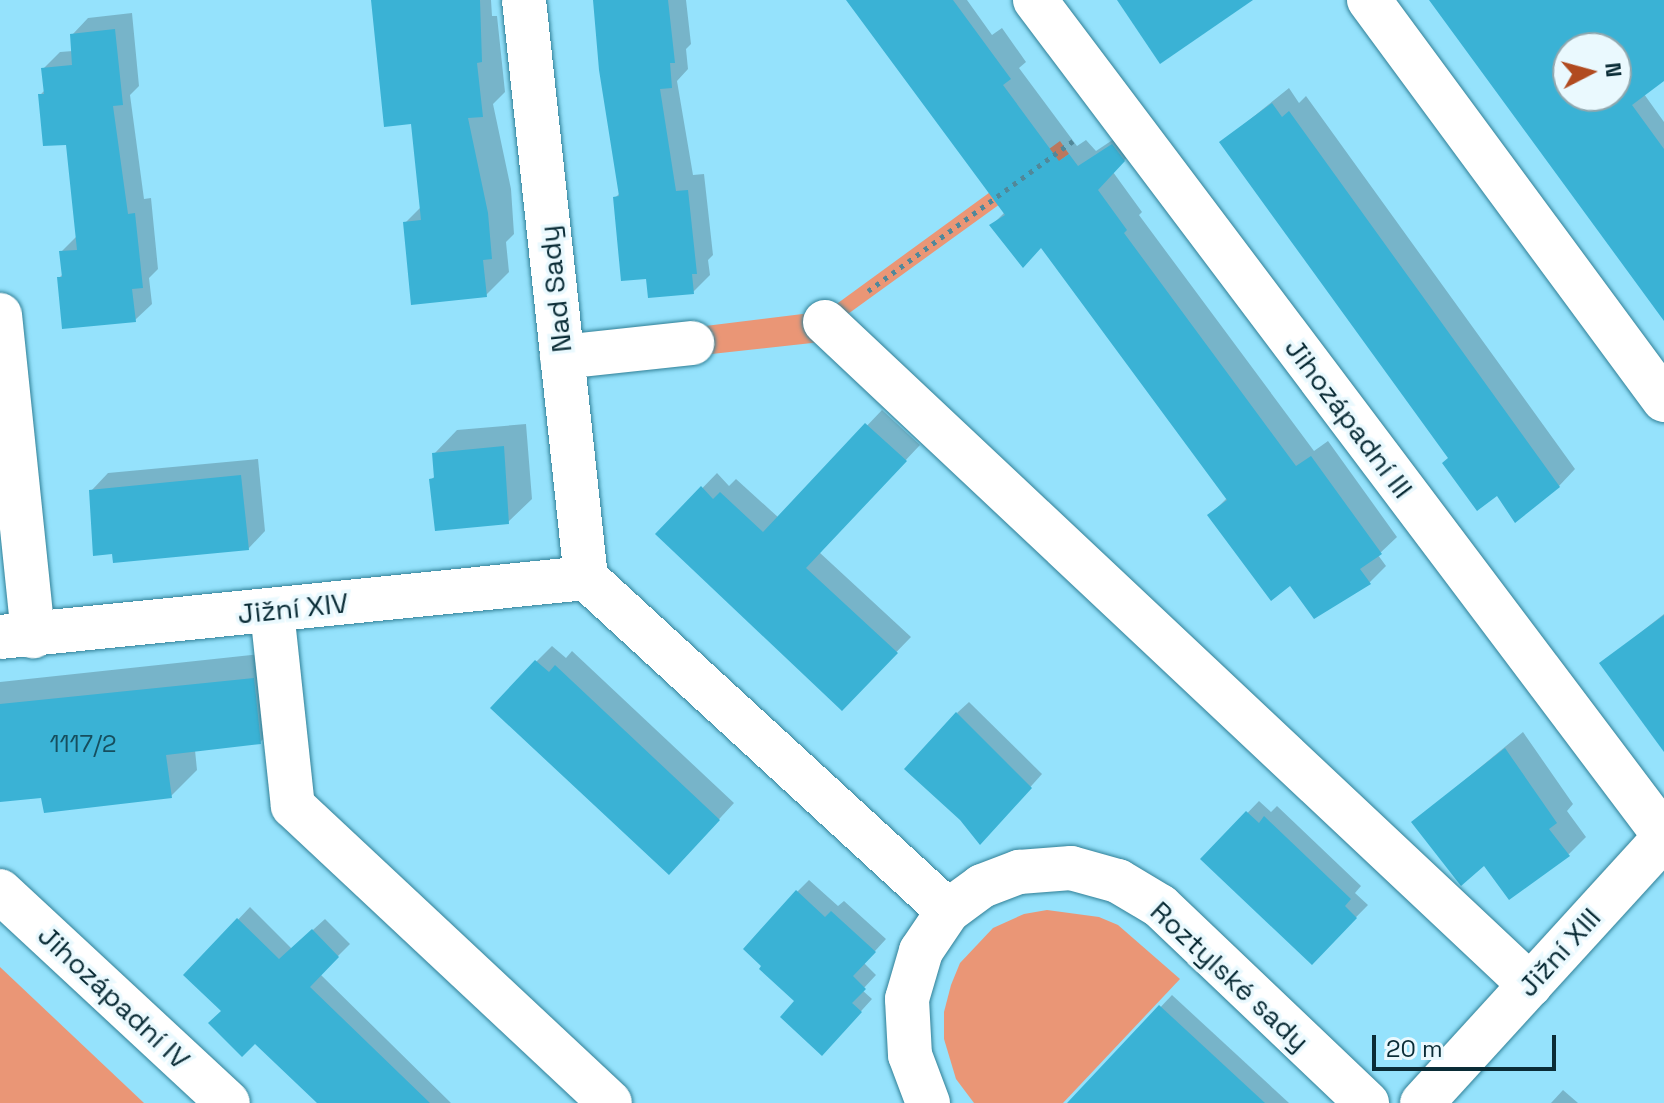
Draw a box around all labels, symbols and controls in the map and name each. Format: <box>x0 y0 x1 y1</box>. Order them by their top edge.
north arrow <box>1552 32 1632 112</box>
text: N <box>1599 61 1629 78</box>
street label: Nad Sady <box>532 224 578 354</box>
street label: Jihozápadní III <box>1278 331 1420 505</box>
street label: Jižní XIV <box>236 585 350 631</box>
house number: 1117/2 <box>50 730 116 758</box>
street label: Roztylské sady <box>1144 894 1316 1058</box>
street label: Jižní XIII <box>1510 901 1608 1003</box>
street label: Jihozápadní IV <box>31 918 197 1076</box>
scale bar <box>1376 1019 1560 1069</box>
text: 20 m <box>1386 1033 1443 1064</box>

